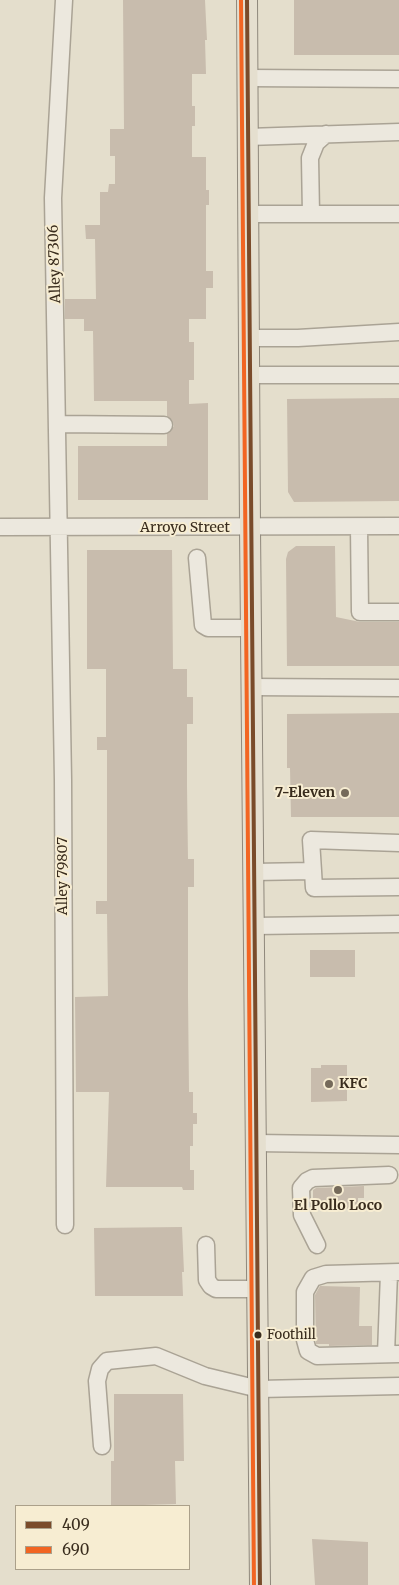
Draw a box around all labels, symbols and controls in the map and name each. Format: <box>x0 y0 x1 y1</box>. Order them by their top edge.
street label: Alley 87306 <box>45 224 65 304</box>
street label: Arroyo Street <box>140 520 230 536</box>
place label: 7-Eleven <box>275 785 335 801</box>
marker: 7-Eleven <box>339 787 351 799</box>
street label: Alley 79807 <box>55 837 71 915</box>
place label: KFC <box>339 1076 368 1092</box>
marker: KFC <box>323 1078 335 1090</box>
marker: El Pollo Loco <box>332 1184 344 1196</box>
place label: El Pollo Loco <box>294 1198 382 1214</box>
place label: Foothill <box>267 1327 316 1343</box>
marker: Foothill <box>253 1330 263 1340</box>
legend <box>15 1505 190 1570</box>
text: 409 <box>62 1515 90 1534</box>
text: 690 <box>62 1540 89 1559</box>

